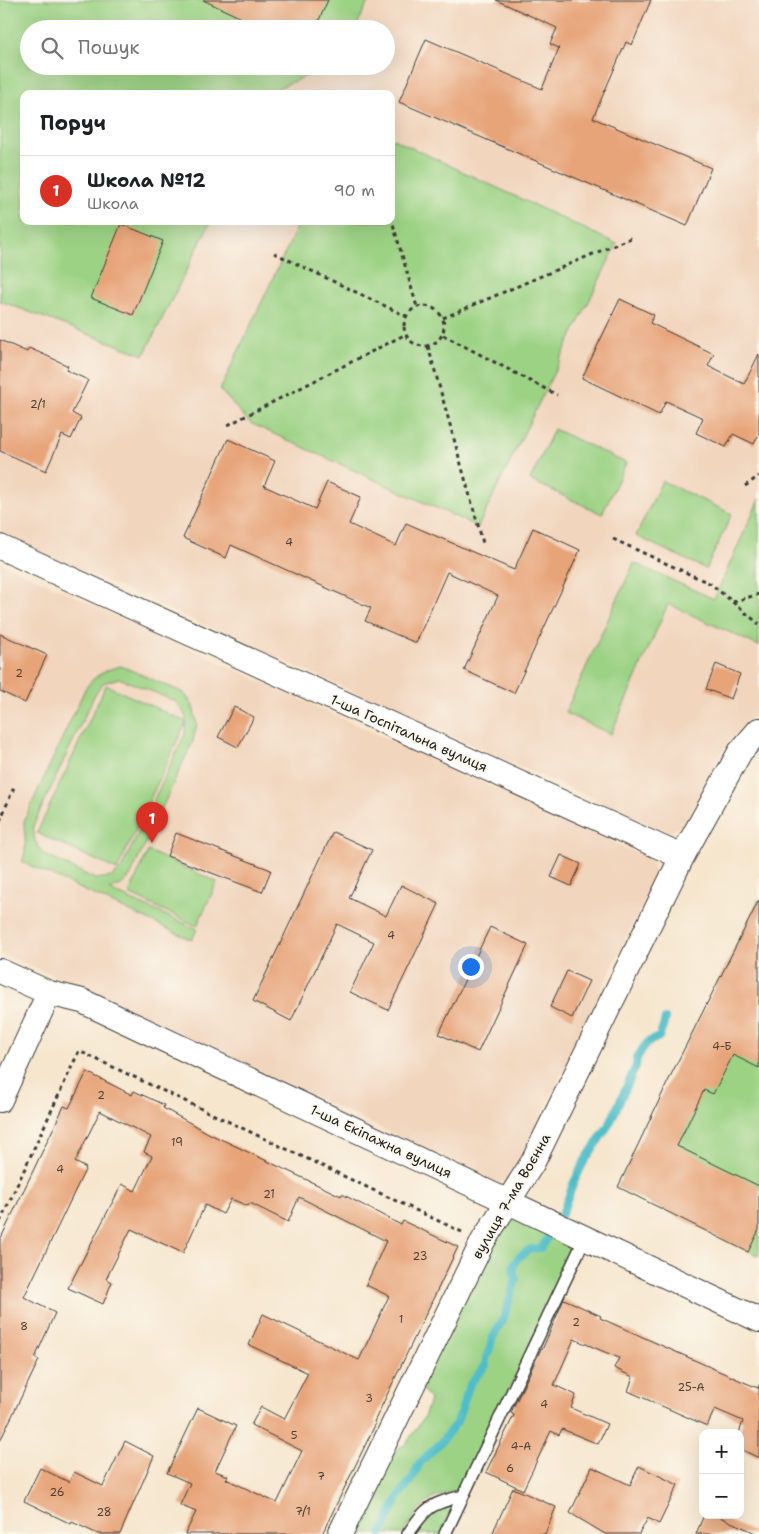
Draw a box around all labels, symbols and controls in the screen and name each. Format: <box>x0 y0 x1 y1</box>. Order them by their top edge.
search box <box>20 20 395 75</box>
icon: search <box>38 34 66 62</box>
text: Пошук <box>78 35 140 60</box>
text: Поруч <box>40 109 106 137</box>
text: Школа №12 <box>87 168 206 193</box>
text: 1 <box>52 180 60 201</box>
text: 90 m <box>334 180 375 201</box>
text: Школа <box>87 193 139 214</box>
house number: 2/1 <box>30 397 46 412</box>
house number: 4 <box>285 535 293 550</box>
house number: 2 <box>15 666 23 681</box>
street label: 1-ша Госпітальна вулиця <box>328 690 490 776</box>
pin: 1 <box>136 802 168 843</box>
house number: 4 <box>387 928 395 943</box>
your location <box>458 954 484 980</box>
house number: 4-Б <box>712 1039 732 1054</box>
house number: 2 <box>97 1088 105 1103</box>
street label: 1-ша Екіпажна вулиця <box>307 1100 455 1182</box>
street label: вулиця 7-ма Воєнна <box>468 1130 554 1262</box>
house number: 19 <box>171 1135 183 1150</box>
house number: 4 <box>56 1162 64 1177</box>
house number: 21 <box>263 1187 275 1202</box>
house number: 23 <box>413 1249 427 1264</box>
house number: 1 <box>399 1312 403 1327</box>
house number: 2 <box>572 1315 580 1330</box>
house number: 8 <box>20 1319 28 1334</box>
house number: 25-А <box>678 1380 704 1395</box>
house number: 3 <box>365 1391 373 1406</box>
house number: 4 <box>540 1397 548 1412</box>
house number: 5 <box>291 1428 298 1443</box>
map controls <box>699 1429 744 1519</box>
button: + <box>699 1429 744 1474</box>
house number: 4-А <box>511 1439 531 1454</box>
house number: 6 <box>506 1461 514 1476</box>
house number: 7 <box>317 1469 325 1484</box>
button: − <box>699 1474 744 1519</box>
house number: 26 <box>50 1485 64 1500</box>
house number: 7/1 <box>295 1504 311 1519</box>
house number: 28 <box>96 1505 112 1520</box>

